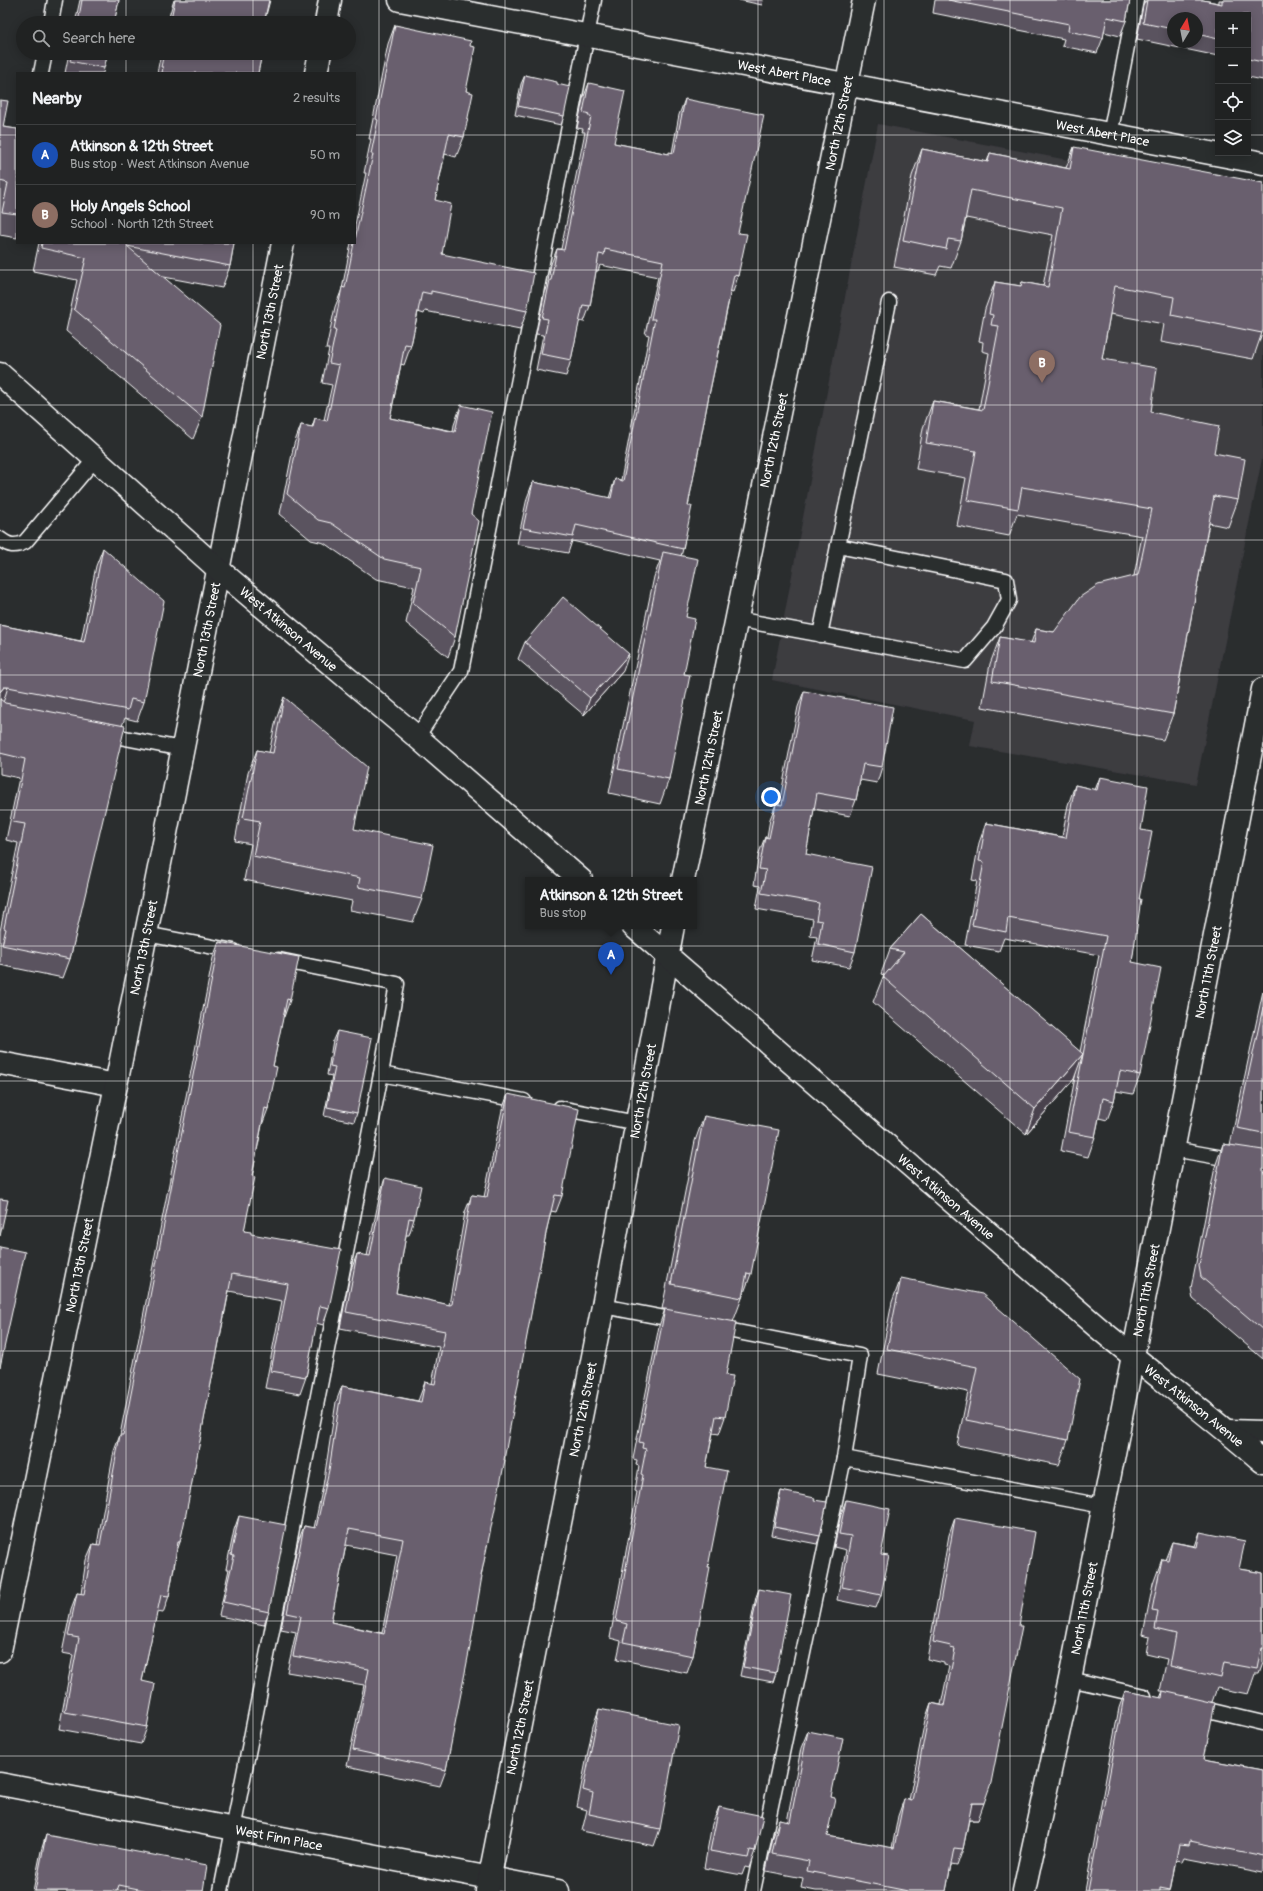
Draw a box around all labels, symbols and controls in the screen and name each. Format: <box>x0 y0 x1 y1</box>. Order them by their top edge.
north arrow <box>1167 12 1203 48</box>
map controls <box>1215 12 1251 156</box>
button: + <box>1215 12 1251 48</box>
search box <box>16 16 356 60</box>
icon: search <box>30 27 52 49</box>
text: Search here <box>62 29 135 48</box>
button: − <box>1215 48 1251 84</box>
street label: West Abert Place <box>736 57 833 90</box>
street label: North 12th Street <box>822 73 857 172</box>
button: locate <box>1215 84 1251 120</box>
text: Nearby <box>32 88 81 109</box>
text: 2 results <box>293 90 340 106</box>
street label: West Abert Place <box>1054 117 1151 150</box>
button: layers <box>1215 120 1251 156</box>
text: Atkinson & 12th Street <box>70 137 213 156</box>
text: A <box>41 147 49 163</box>
text: 50 m <box>310 147 340 163</box>
text: Bus stop · West Atkinson Avenue <box>70 156 249 172</box>
text: Holy Angels School <box>70 197 191 216</box>
text: B <box>41 207 49 223</box>
text: 90 m <box>310 207 340 223</box>
text: School · North 12th Street <box>70 216 214 232</box>
street label: North 13th Street <box>253 262 288 361</box>
pin: B <box>1029 350 1055 383</box>
street label: North 12th Street <box>757 391 792 489</box>
street label: North 13th Street <box>190 580 225 679</box>
street label: West Atkinson Avenue <box>236 584 341 676</box>
street label: North 12th Street <box>692 708 727 807</box>
your location <box>761 787 781 807</box>
popup <box>525 877 697 929</box>
text: Atkinson & 12th Street <box>539 886 683 905</box>
street label: North 13th Street <box>127 898 162 997</box>
text: Bus stop <box>539 905 586 921</box>
street label: North 11th Street <box>1192 924 1226 1020</box>
pin: A <box>598 942 624 975</box>
street label: North 12th Street <box>627 1042 660 1140</box>
street label: West Atkinson Avenue <box>894 1151 998 1244</box>
street label: North 13th Street <box>63 1216 98 1314</box>
street label: North 11th Street <box>1130 1242 1164 1338</box>
street label: North 12th Street <box>566 1360 601 1458</box>
street label: West Atkinson Avenue <box>1141 1361 1247 1451</box>
street label: North 11th Street <box>1068 1560 1102 1656</box>
street label: North 12th Street <box>503 1678 538 1776</box>
street label: West Finn Place <box>234 1822 324 1855</box>

